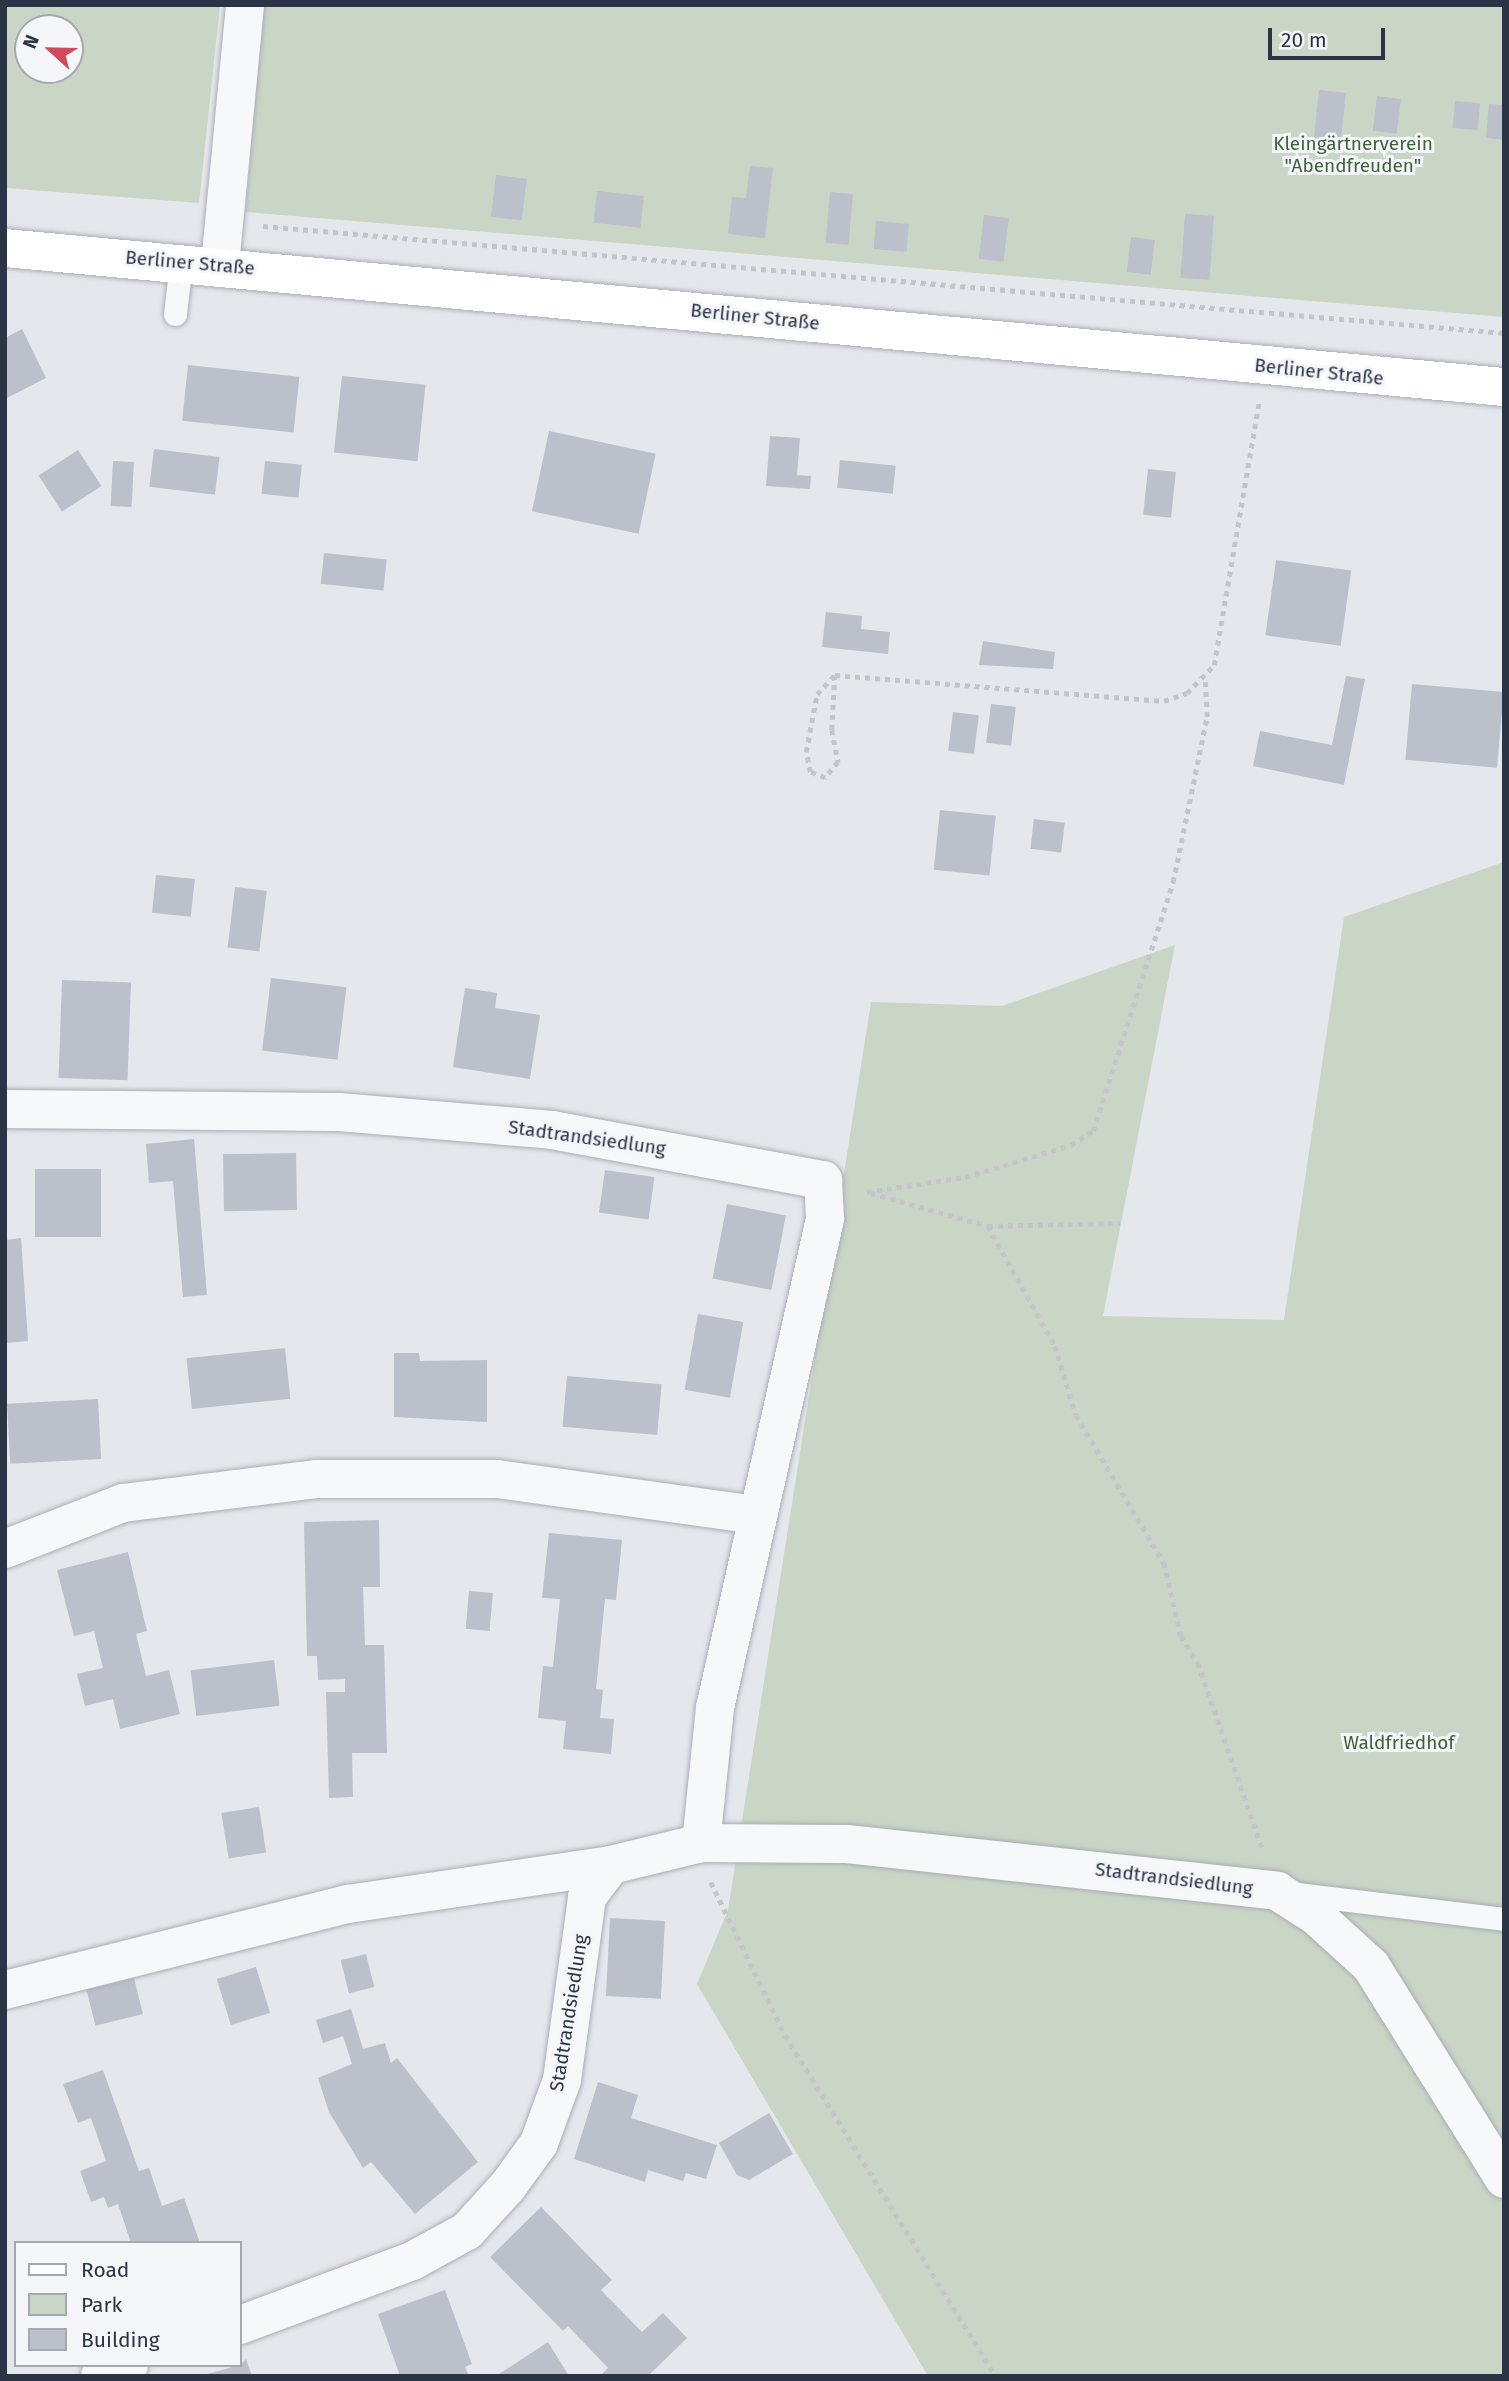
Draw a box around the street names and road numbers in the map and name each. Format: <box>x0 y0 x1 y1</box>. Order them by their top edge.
street label: Berliner Straße <box>124 246 256 280</box>
street label: Berliner Straße <box>689 299 821 335</box>
street label: Berliner Straße <box>1253 354 1385 390</box>
street label: Stadtrandsiedlung <box>507 1116 667 1160</box>
street label: Stadtrandsiedlung <box>1094 1858 1254 1900</box>
street label: Stadtrandsiedlung <box>545 1933 593 2093</box>

